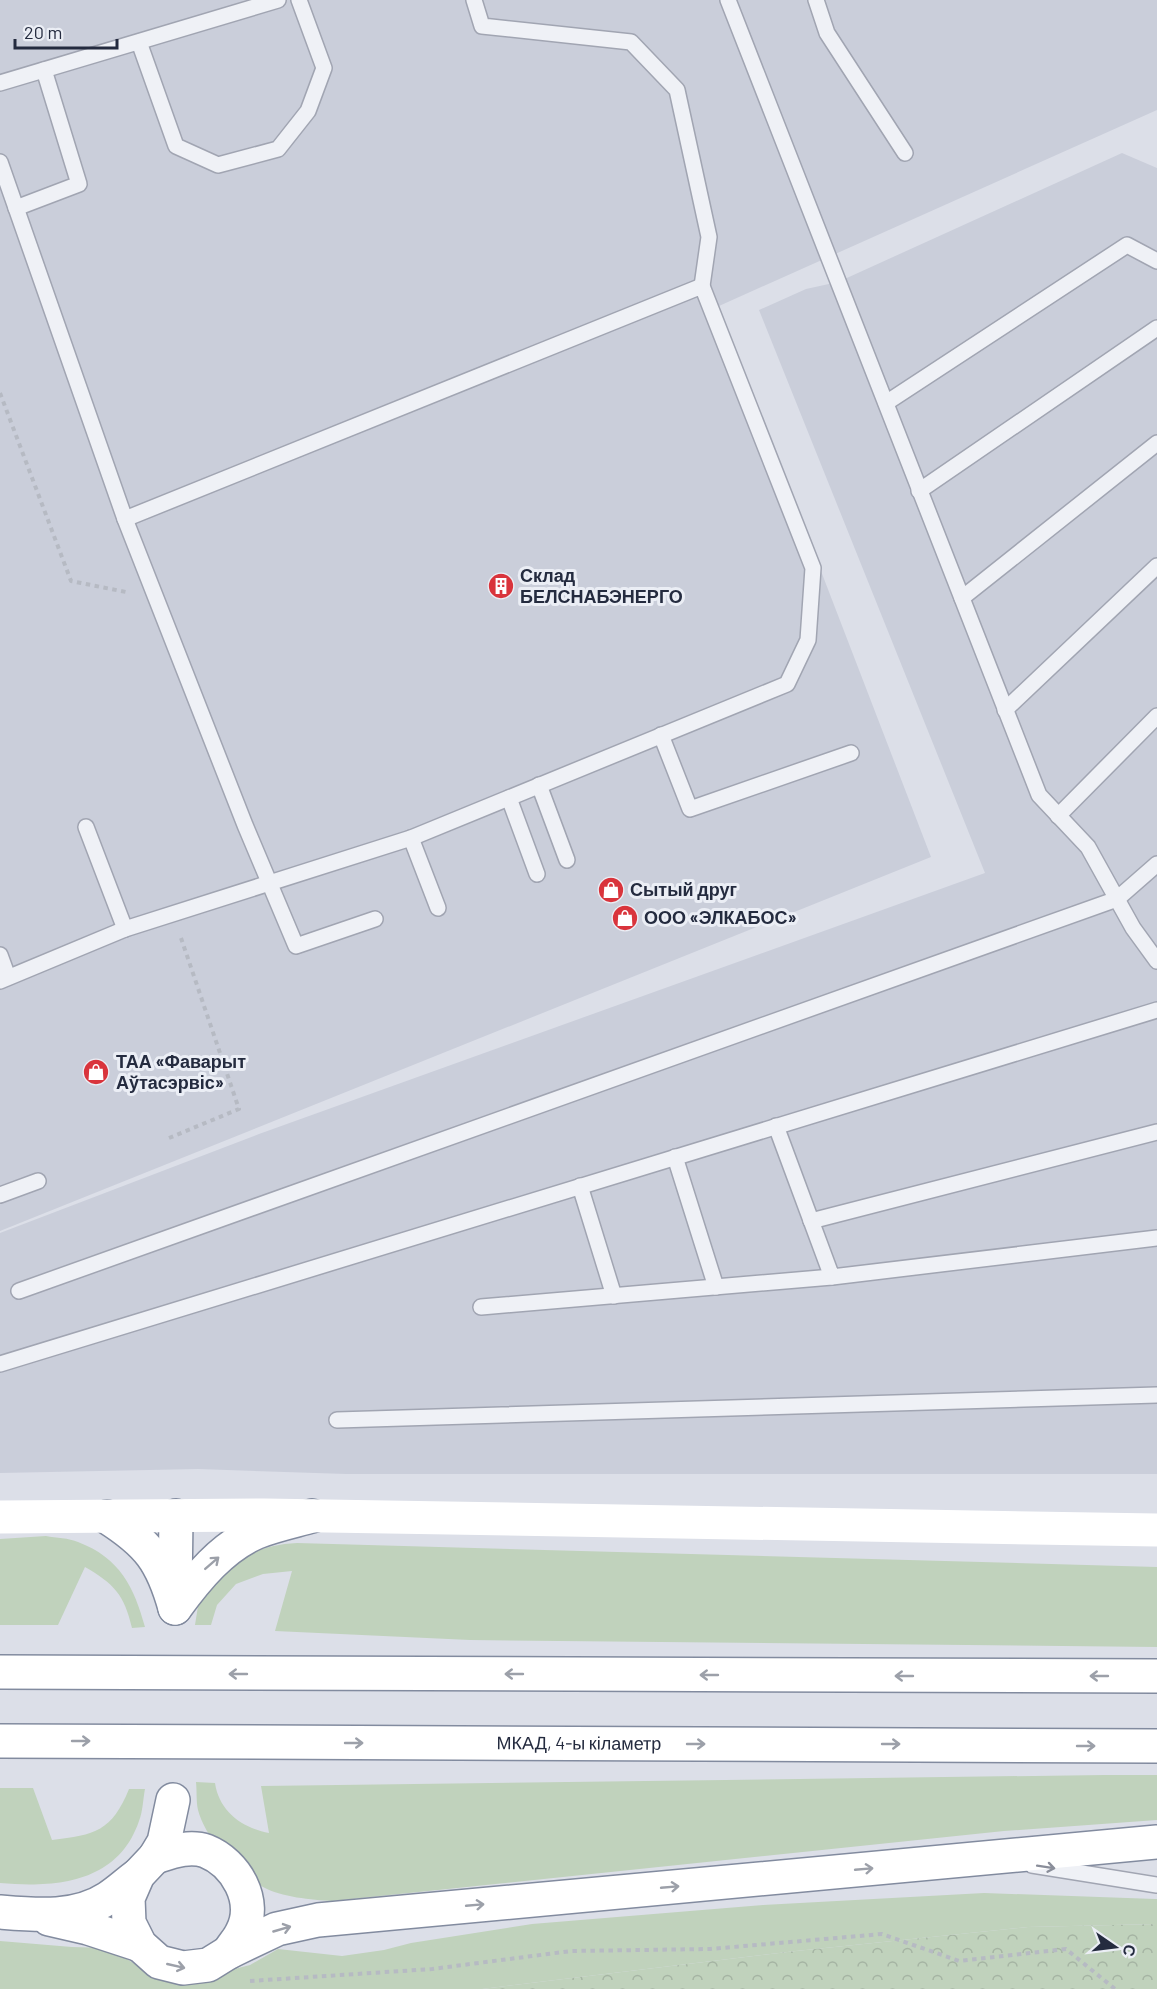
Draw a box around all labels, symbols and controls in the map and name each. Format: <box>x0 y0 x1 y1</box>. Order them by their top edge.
scale bar <box>15 12 117 50</box>
text: 20 m <box>24 21 62 43</box>
place label: Склад БЕЛСНАБЭНЕРГО <box>520 564 683 607</box>
building icon: Склад БЕЛСНАБЭНЕРГО <box>486 571 516 601</box>
shop icon: Сытый друг <box>596 875 626 905</box>
place label: Сытый друг <box>630 878 737 900</box>
shop icon: ООО «ЭЛКАБОС» <box>610 903 640 933</box>
place label: ООО «ЭЛКАБОС» <box>644 906 797 928</box>
place label: ТАА «Фаварыт Аўтасэрвіс» <box>116 1050 246 1093</box>
shop icon: ТАА «Фаварыт Аўтасэрвіс» <box>81 1057 111 1087</box>
one-way arrow <box>204 1556 219 1570</box>
one-way arrow <box>229 1668 249 1679</box>
one-way arrow <box>504 1668 524 1680</box>
one-way arrow <box>699 1669 719 1681</box>
one-way arrow <box>894 1670 914 1681</box>
one-way arrow <box>1089 1670 1109 1682</box>
street label: МКАД, 4-ы кіламетр <box>497 1731 661 1754</box>
one-way arrow <box>71 1735 91 1747</box>
one-way arrow <box>344 1737 364 1749</box>
one-way arrow <box>686 1738 706 1750</box>
one-way arrow <box>881 1738 901 1750</box>
one-way arrow <box>1076 1740 1096 1752</box>
one-way arrow <box>1035 1862 1055 1873</box>
one-way arrow <box>853 1863 873 1874</box>
one-way arrow <box>659 1881 679 1892</box>
one-way arrow <box>465 1899 485 1910</box>
north arrow <box>1085 1917 1145 1977</box>
one-way arrow <box>272 1922 291 1934</box>
text: С <box>1119 1943 1141 1959</box>
one-way arrow <box>166 1960 185 1972</box>

